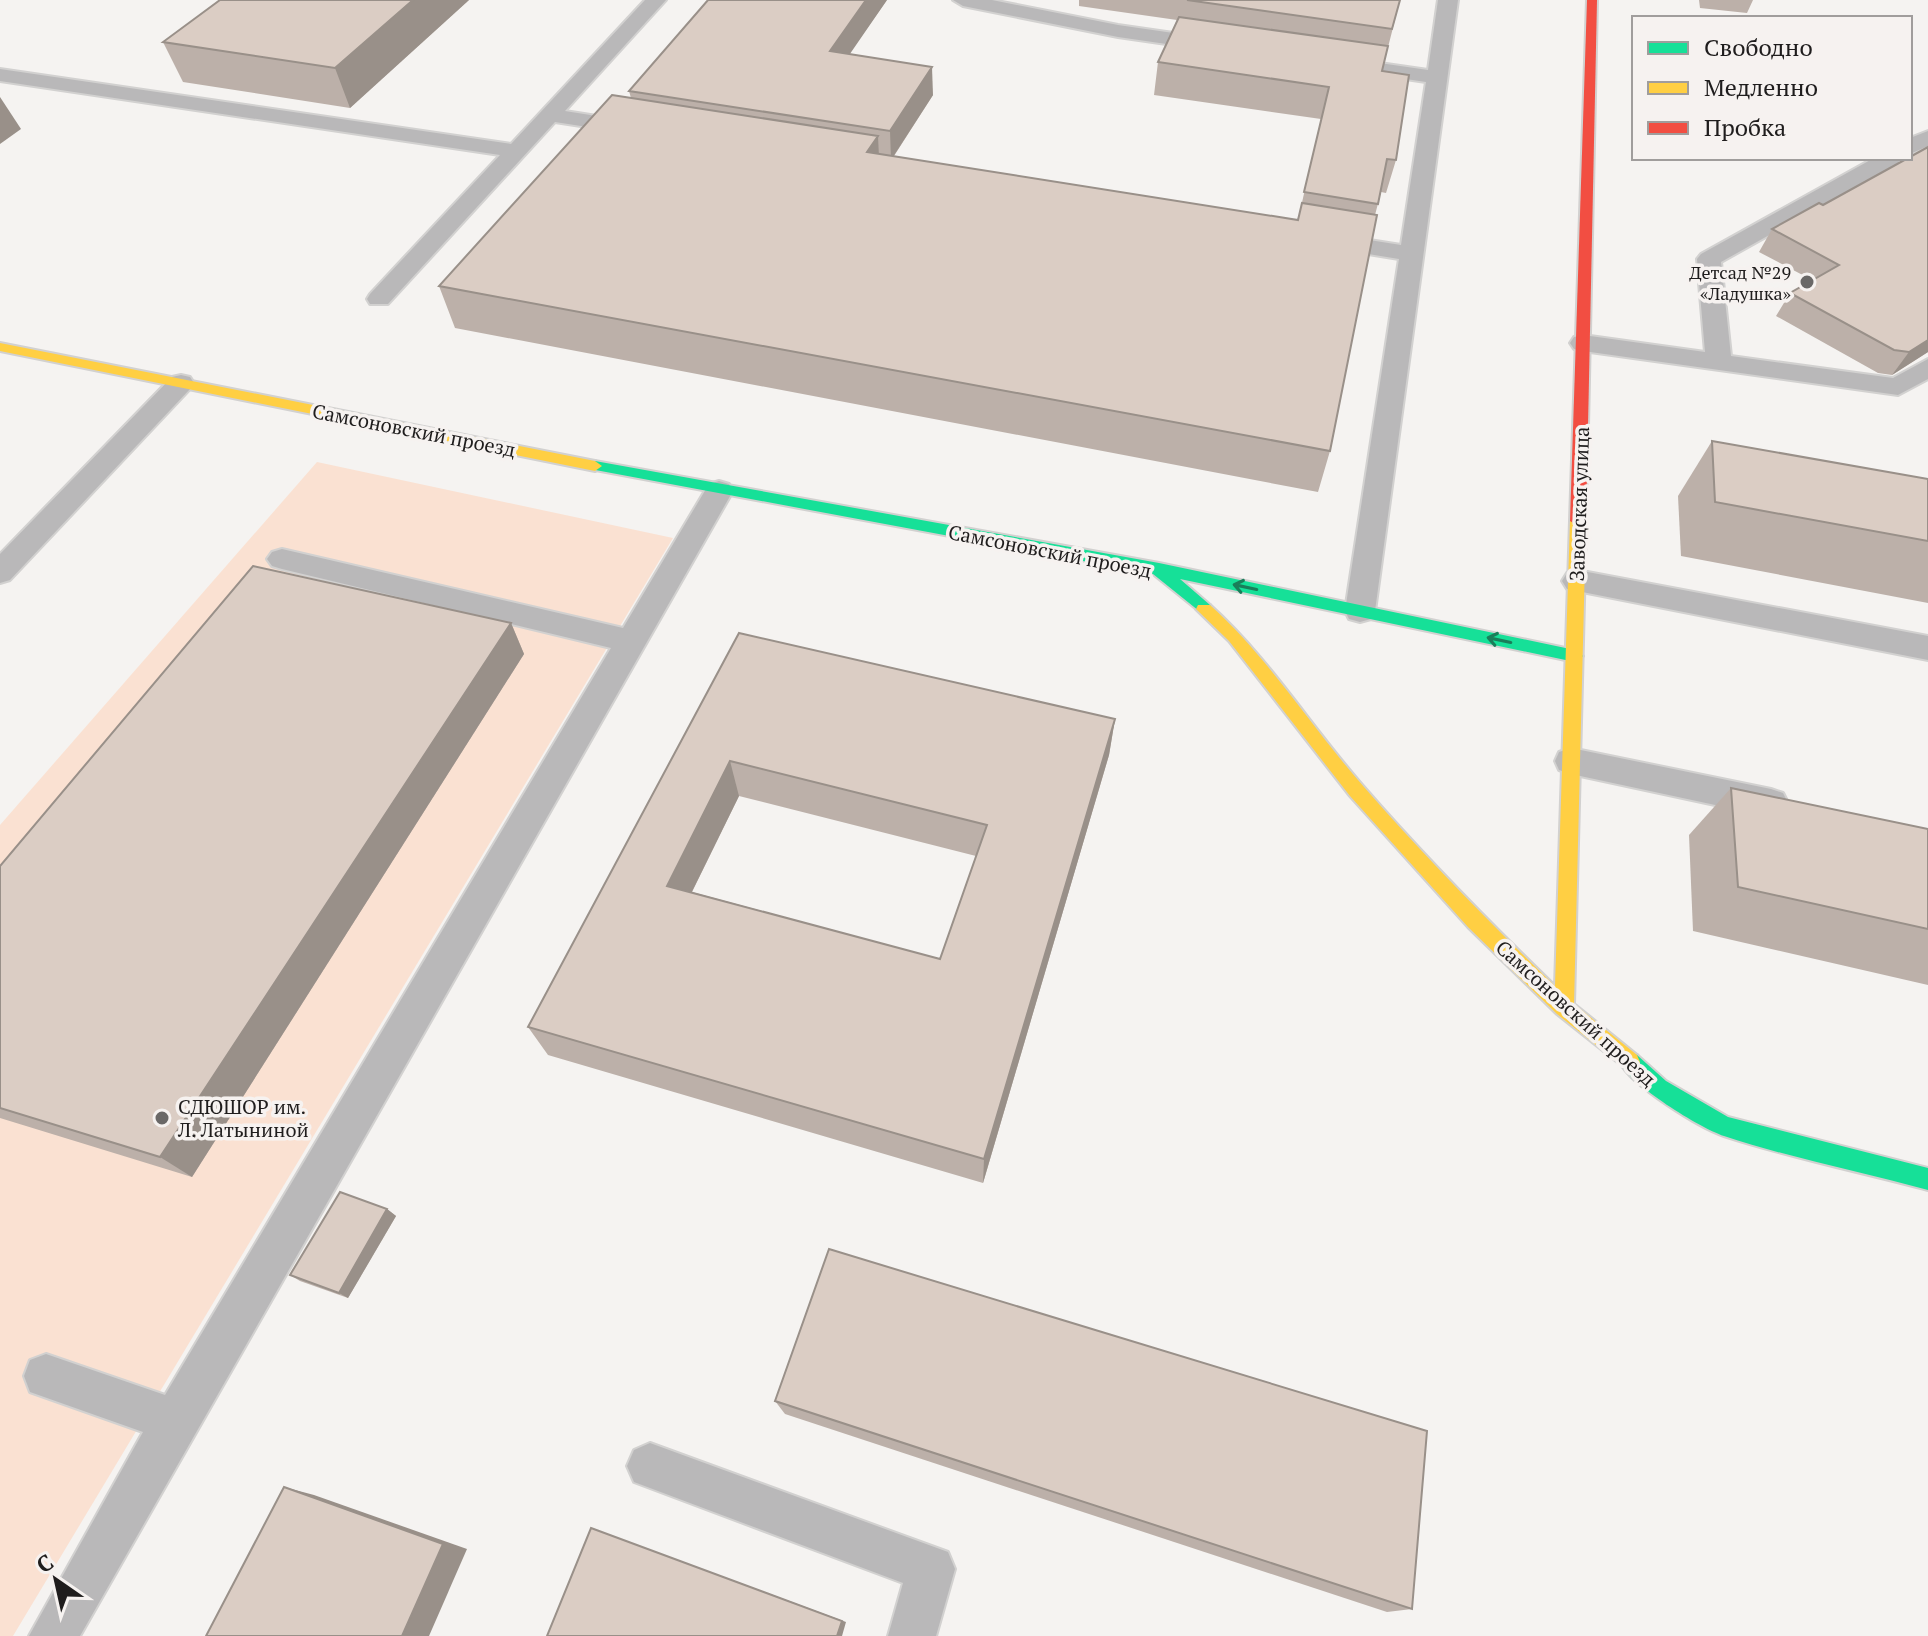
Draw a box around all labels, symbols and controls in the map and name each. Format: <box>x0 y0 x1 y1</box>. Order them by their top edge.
legend <box>1632 16 1912 160</box>
text: Свободно <box>1704 31 1813 63</box>
text: Медленно <box>1704 71 1818 103</box>
text: Пробка <box>1704 111 1786 143</box>
place label: Детсад №29 «Ладушка» <box>1689 260 1792 305</box>
marker: Детсад №29 «Ладушка» <box>1798 273 1816 291</box>
street label: Самсоновский проезд <box>310 397 518 463</box>
street label: Заводская улица <box>1563 426 1595 582</box>
street label: Самсоновский проезд <box>946 518 1154 584</box>
one-way arrow <box>1232 579 1258 594</box>
one-way arrow <box>1487 632 1512 647</box>
street label: Самсоновский проезд <box>1490 934 1662 1092</box>
place label: СДЮШОР им. Л. Латыниной <box>177 1093 309 1143</box>
marker: СДЮШОР им. Л. Латыниной <box>153 1109 171 1127</box>
north arrow <box>16 1540 96 1620</box>
text: С <box>30 1547 59 1579</box>

